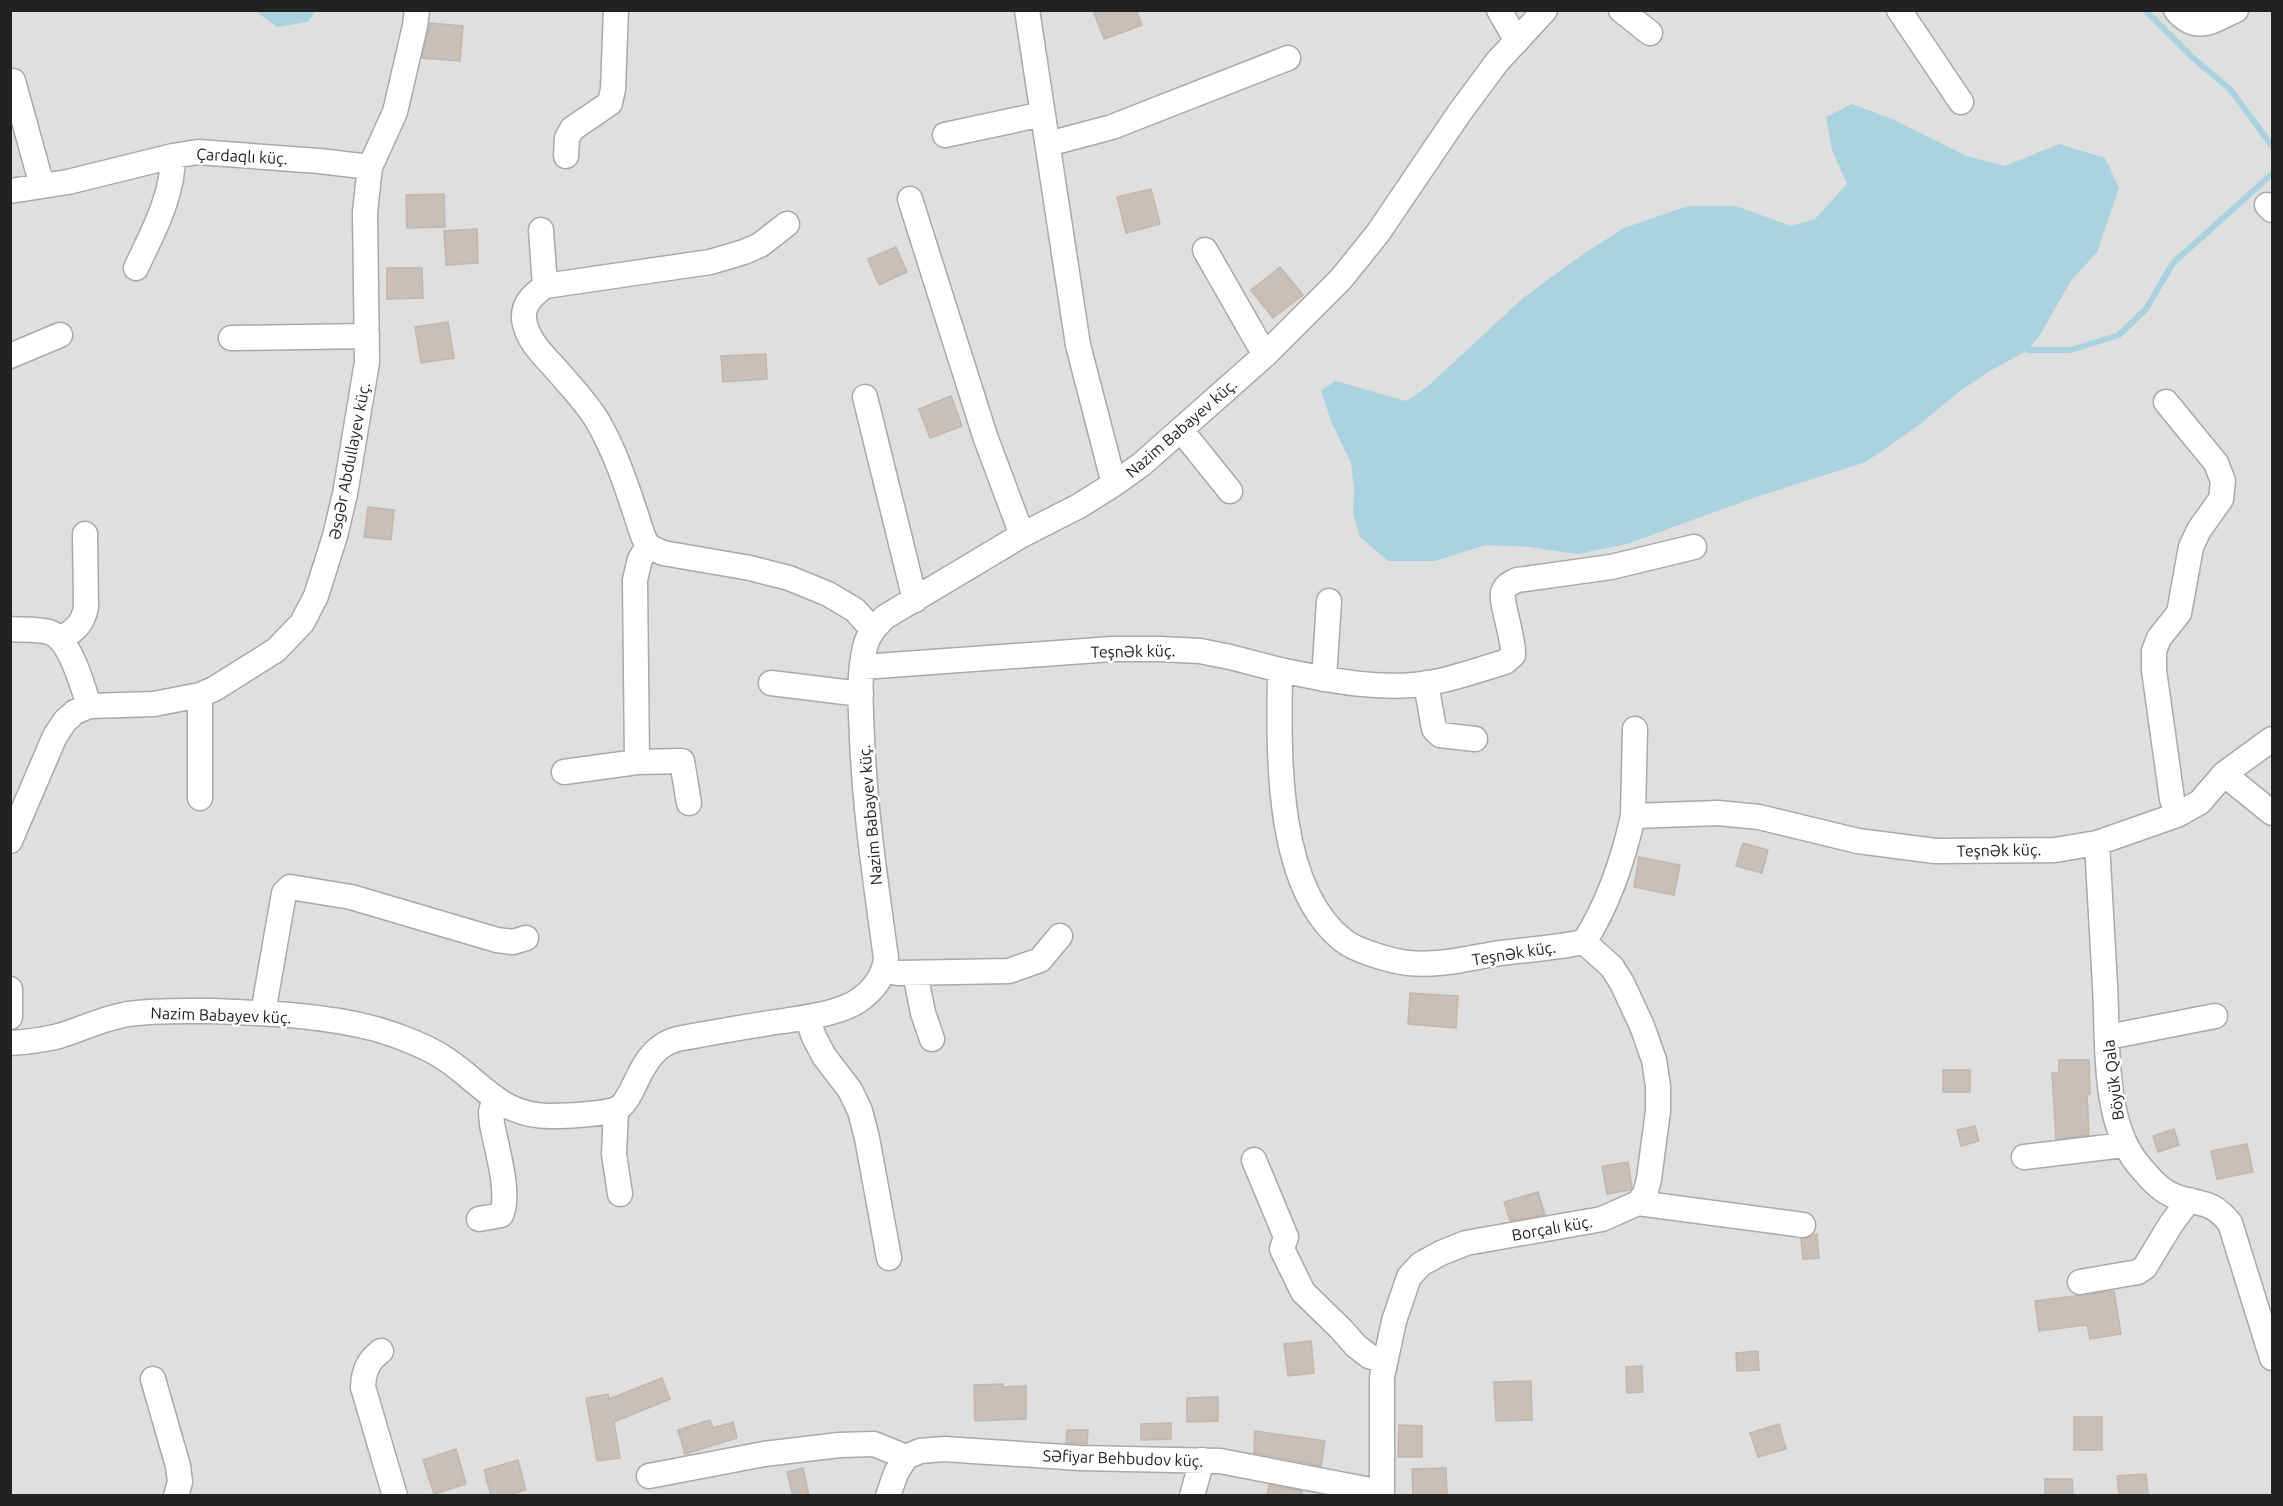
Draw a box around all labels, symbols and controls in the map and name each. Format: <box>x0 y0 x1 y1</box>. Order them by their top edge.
street label: Çardaqlı küç. <box>196 145 288 167</box>
street label: Nazim Babayev küç. <box>1122 375 1240 481</box>
street label: Əsgər Abdullayev küç. <box>325 381 373 541</box>
street label: Teşnək küç. <box>1090 641 1176 661</box>
street label: Nazim Babayev küç. <box>855 744 885 886</box>
street label: Teşnək küç. <box>1956 840 2042 860</box>
street label: Teşnək küç. <box>1471 937 1557 969</box>
street label: Nazim Babayev küç. <box>150 1004 292 1026</box>
street label: Böyük Qala <box>2099 1039 2127 1121</box>
street label: Borçalı küç. <box>1510 1212 1594 1244</box>
street label: Səfiyar Behbudov küç. <box>1042 1446 1204 1470</box>

